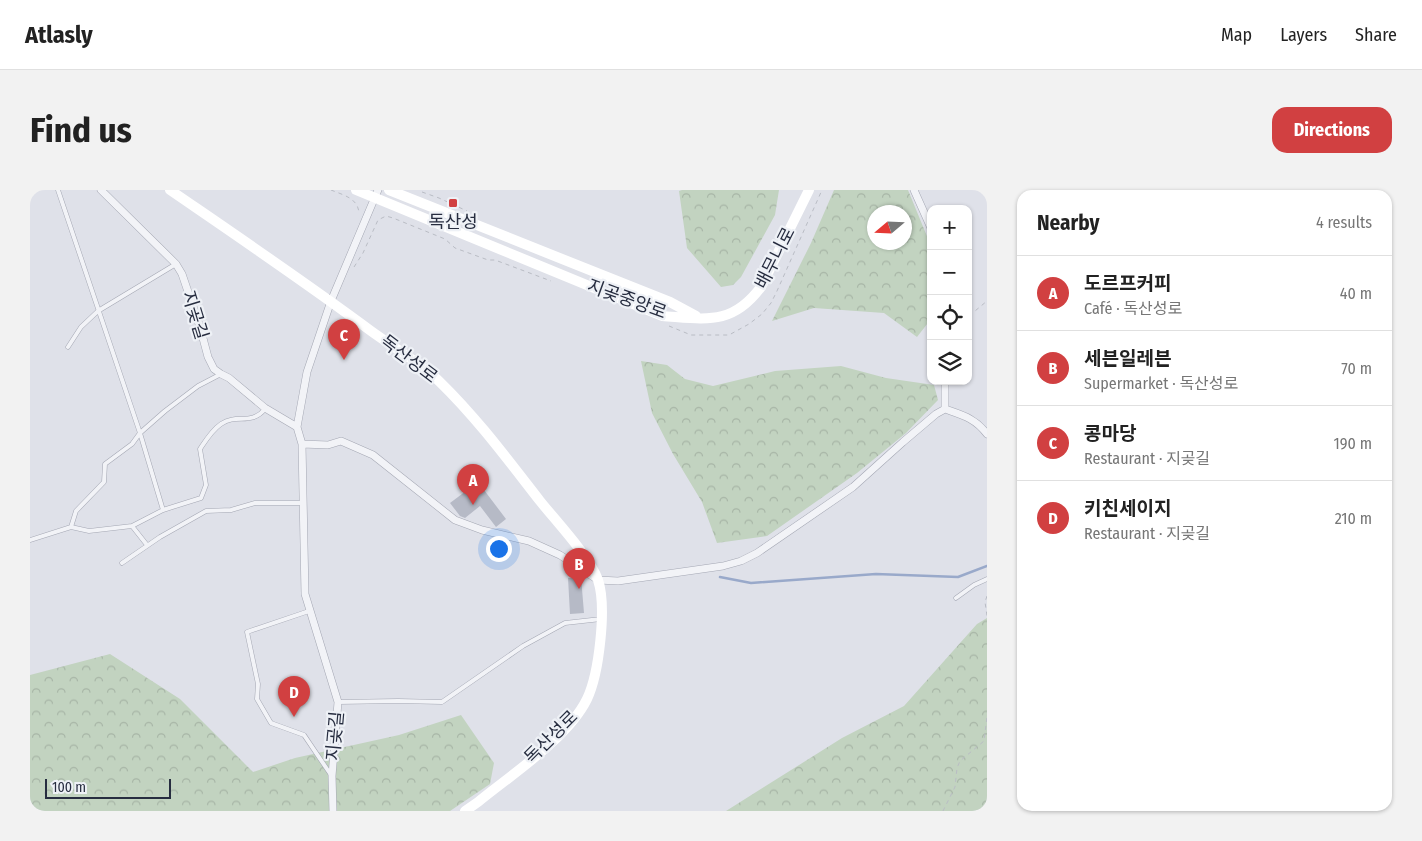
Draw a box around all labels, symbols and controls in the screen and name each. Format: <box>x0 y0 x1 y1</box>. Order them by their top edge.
text: Atlasly <box>25 21 93 49</box>
text: Map <box>1221 24 1252 46</box>
text: Layers <box>1280 24 1327 46</box>
text: Share <box>1355 24 1397 46</box>
button: Directions <box>1272 107 1392 153</box>
text: Find us <box>30 109 132 151</box>
marker: 독산성 <box>447 197 459 209</box>
north arrow <box>867 205 912 250</box>
map controls <box>927 205 972 385</box>
button: + <box>927 205 972 250</box>
text: Nearby <box>1037 210 1099 236</box>
place label: 독산성 <box>428 211 478 233</box>
text: 4 results <box>1316 213 1372 232</box>
street label: 배무니로 <box>750 223 800 293</box>
button: − <box>927 250 972 295</box>
text: 도르프커피 <box>1084 272 1171 295</box>
street label: 지곶중앙로 <box>584 275 670 323</box>
text: A <box>1049 284 1057 303</box>
text: 40 m <box>1340 284 1372 303</box>
street label: 지곶길 <box>177 288 213 342</box>
button: locate <box>927 295 972 340</box>
text: Café · 독산성로 <box>1084 299 1182 318</box>
pin: C <box>328 319 360 360</box>
street label: 독산성로 <box>376 330 442 388</box>
button: layers <box>927 340 972 385</box>
text: 세븐일레븐 <box>1084 347 1171 370</box>
text: B <box>1049 359 1057 378</box>
text: 70 m <box>1341 359 1372 378</box>
text: Supermarket · 독산성로 <box>1084 374 1238 393</box>
text: 콩마당 <box>1084 422 1136 445</box>
text: C <box>1049 434 1057 453</box>
text: 190 m <box>1334 434 1372 453</box>
text: Restaurant · 지곶길 <box>1084 449 1210 468</box>
pin: A <box>457 464 489 505</box>
text: 키친세이지 <box>1084 497 1171 520</box>
text: D <box>1048 509 1058 528</box>
text: 210 m <box>1335 509 1372 528</box>
text: Restaurant · 지곶길 <box>1084 524 1210 543</box>
your location <box>486 536 512 562</box>
pin: B <box>563 548 595 589</box>
pin: D <box>278 676 310 717</box>
street label: 독산성로 <box>520 706 582 768</box>
street label: 지곶길 <box>322 710 348 762</box>
scale bar <box>45 776 171 799</box>
text: 100 m <box>52 779 86 796</box>

